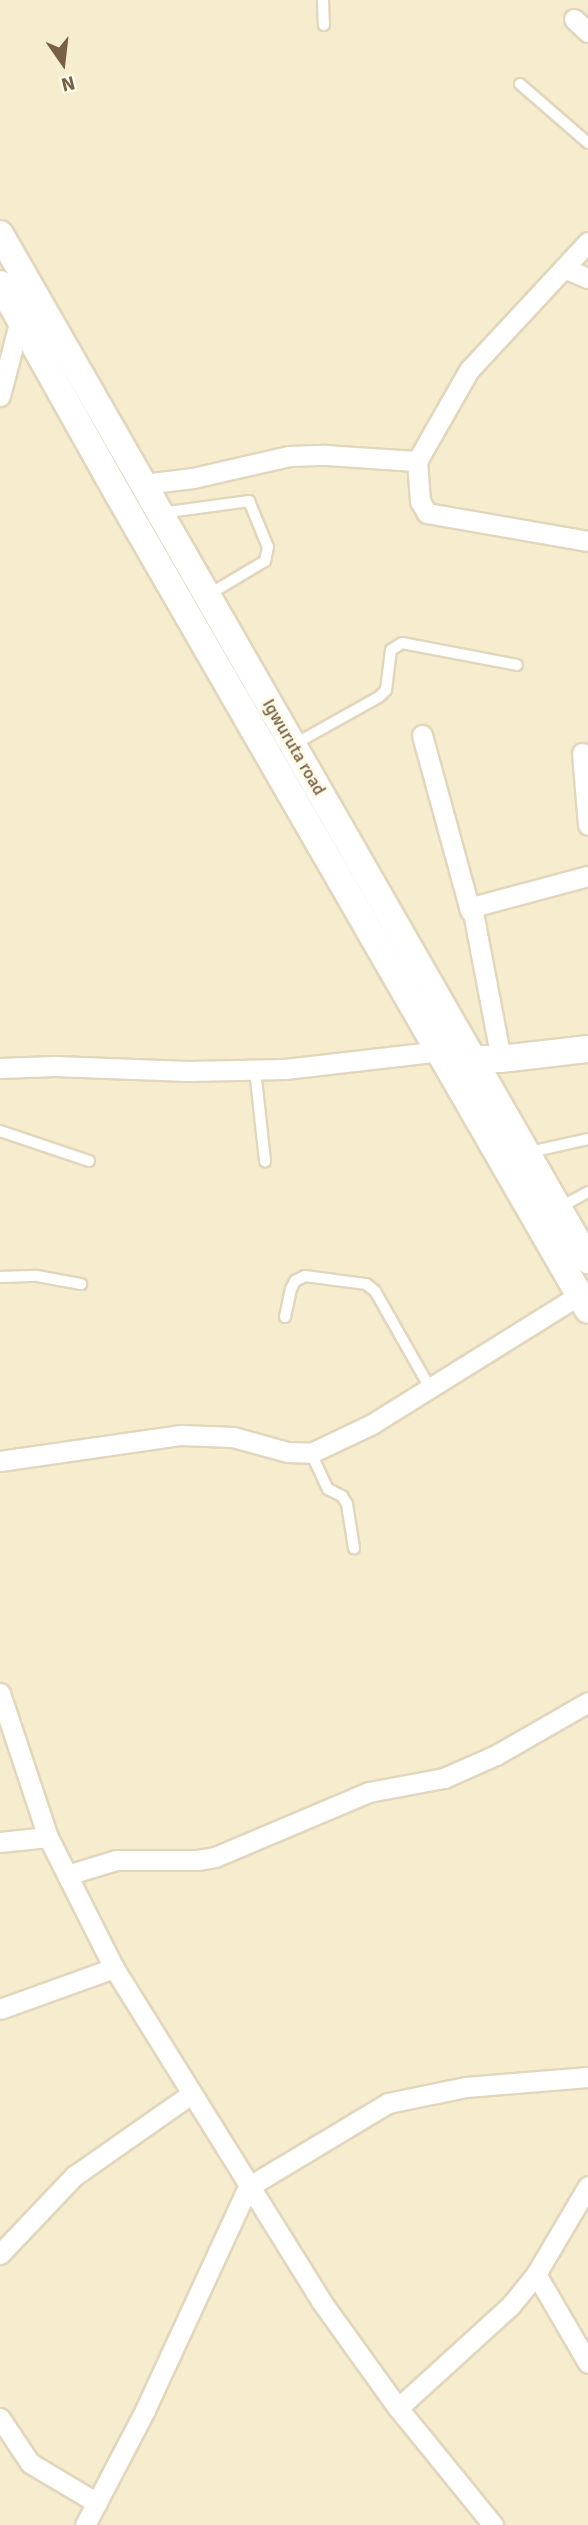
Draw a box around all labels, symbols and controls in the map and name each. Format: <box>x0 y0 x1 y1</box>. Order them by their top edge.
north arrow <box>28 28 98 98</box>
text: N <box>59 70 77 97</box>
street label: Igwuruta road <box>258 695 330 799</box>

